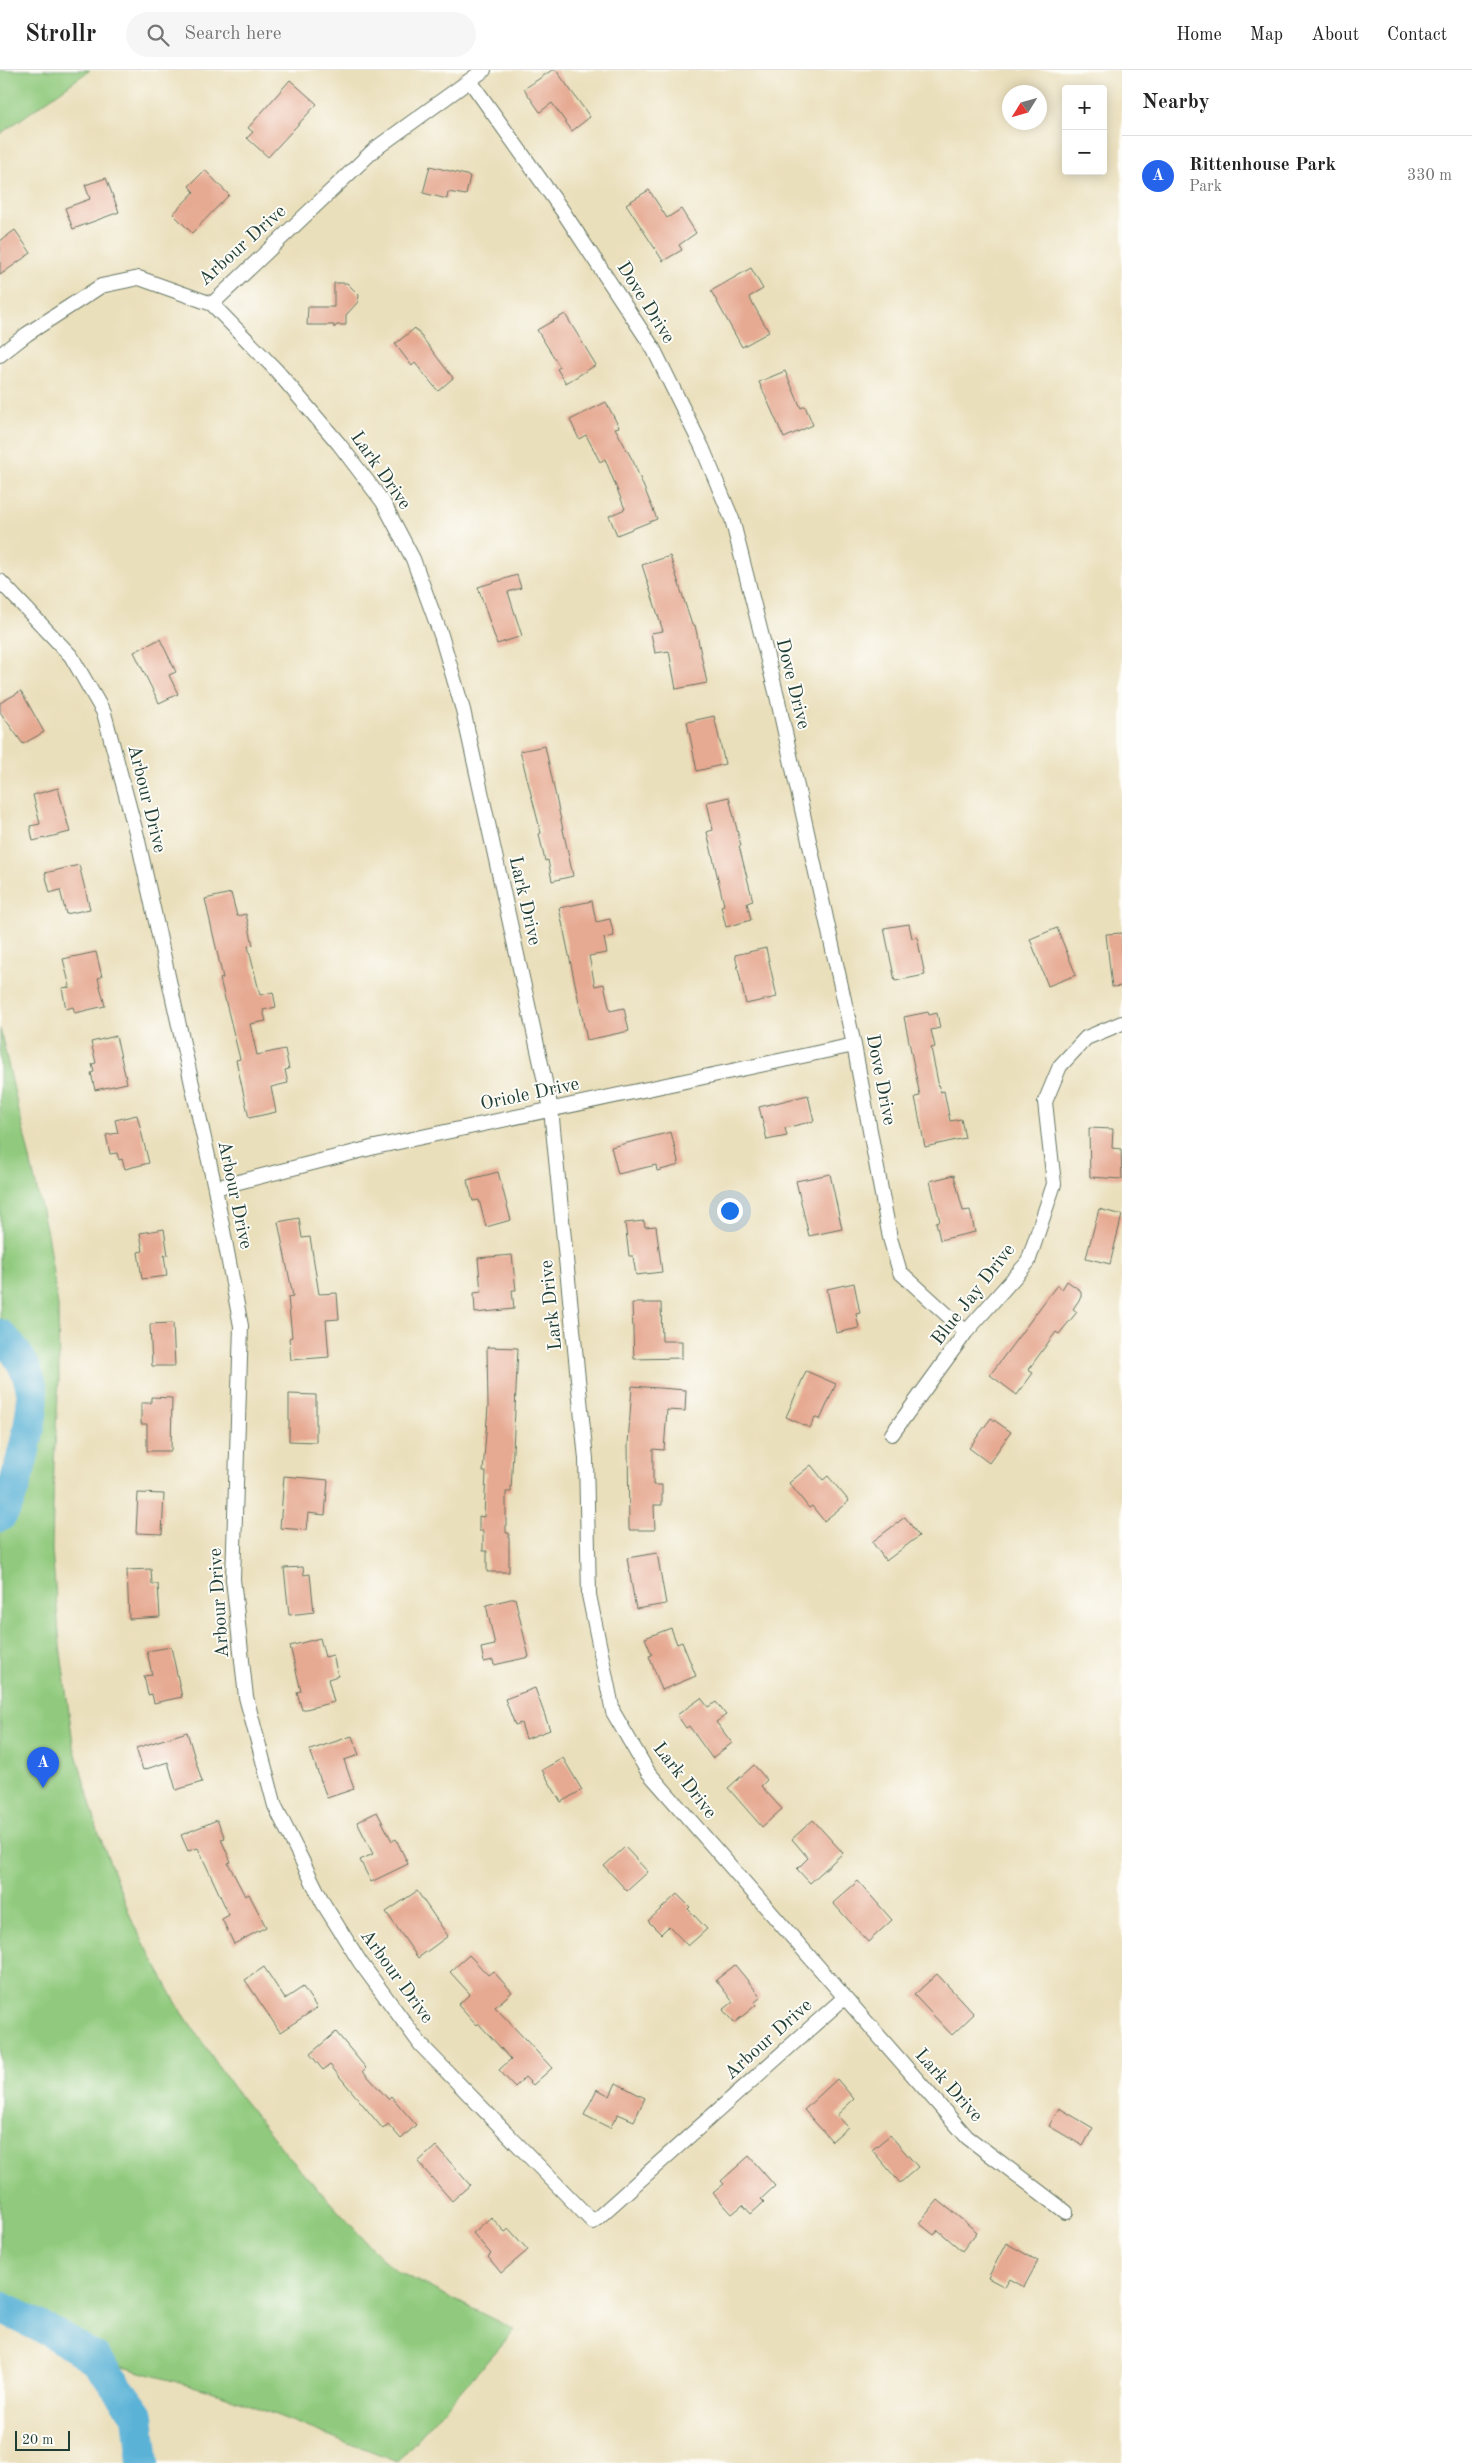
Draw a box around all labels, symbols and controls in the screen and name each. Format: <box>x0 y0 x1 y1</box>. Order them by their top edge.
search box <box>126 12 476 57</box>
icon: search <box>144 21 172 49</box>
text: Strollr <box>25 23 96 47</box>
text: Search here <box>184 25 282 44</box>
text: Home <box>1176 26 1222 44</box>
text: Map <box>1250 26 1283 44</box>
text: About <box>1311 26 1359 44</box>
text: Contact <box>1387 26 1447 44</box>
north arrow <box>1002 85 1047 130</box>
map controls <box>1062 85 1107 175</box>
button: + <box>1062 85 1107 130</box>
text: Nearby <box>1142 92 1210 113</box>
button: − <box>1062 130 1107 175</box>
text: Rittenhouse Park <box>1189 156 1336 175</box>
text: A <box>1152 168 1164 184</box>
text: 330 m <box>1407 168 1452 184</box>
text: Park <box>1189 179 1222 195</box>
street label: Arbour Drive <box>196 202 290 290</box>
street label: Dove Drive <box>612 259 678 347</box>
street label: Lark Drive <box>346 428 414 514</box>
street label: Dove Drive <box>772 637 812 731</box>
street label: Arbour Drive <box>123 743 169 855</box>
street label: Lark Drive <box>505 855 543 947</box>
street label: Dove Drive <box>862 1033 898 1127</box>
street label: Oriole Drive <box>479 1075 581 1115</box>
street label: Arbour Drive <box>213 1139 255 1251</box>
your location <box>717 1198 743 1224</box>
street label: Blue Jay Drive <box>929 1241 1019 1349</box>
street label: Lark Drive <box>538 1259 566 1351</box>
street label: Arbour Drive <box>207 1547 233 1659</box>
street label: Lark Drive <box>649 1739 719 1823</box>
pin: A <box>27 1747 59 1788</box>
street label: Arbour Drive <box>356 1927 436 2027</box>
street label: Arbour Drive <box>722 1996 816 2084</box>
street label: Lark Drive <box>911 2046 985 2126</box>
scale bar <box>15 2428 70 2451</box>
text: 20 m <box>22 2433 53 2447</box>

